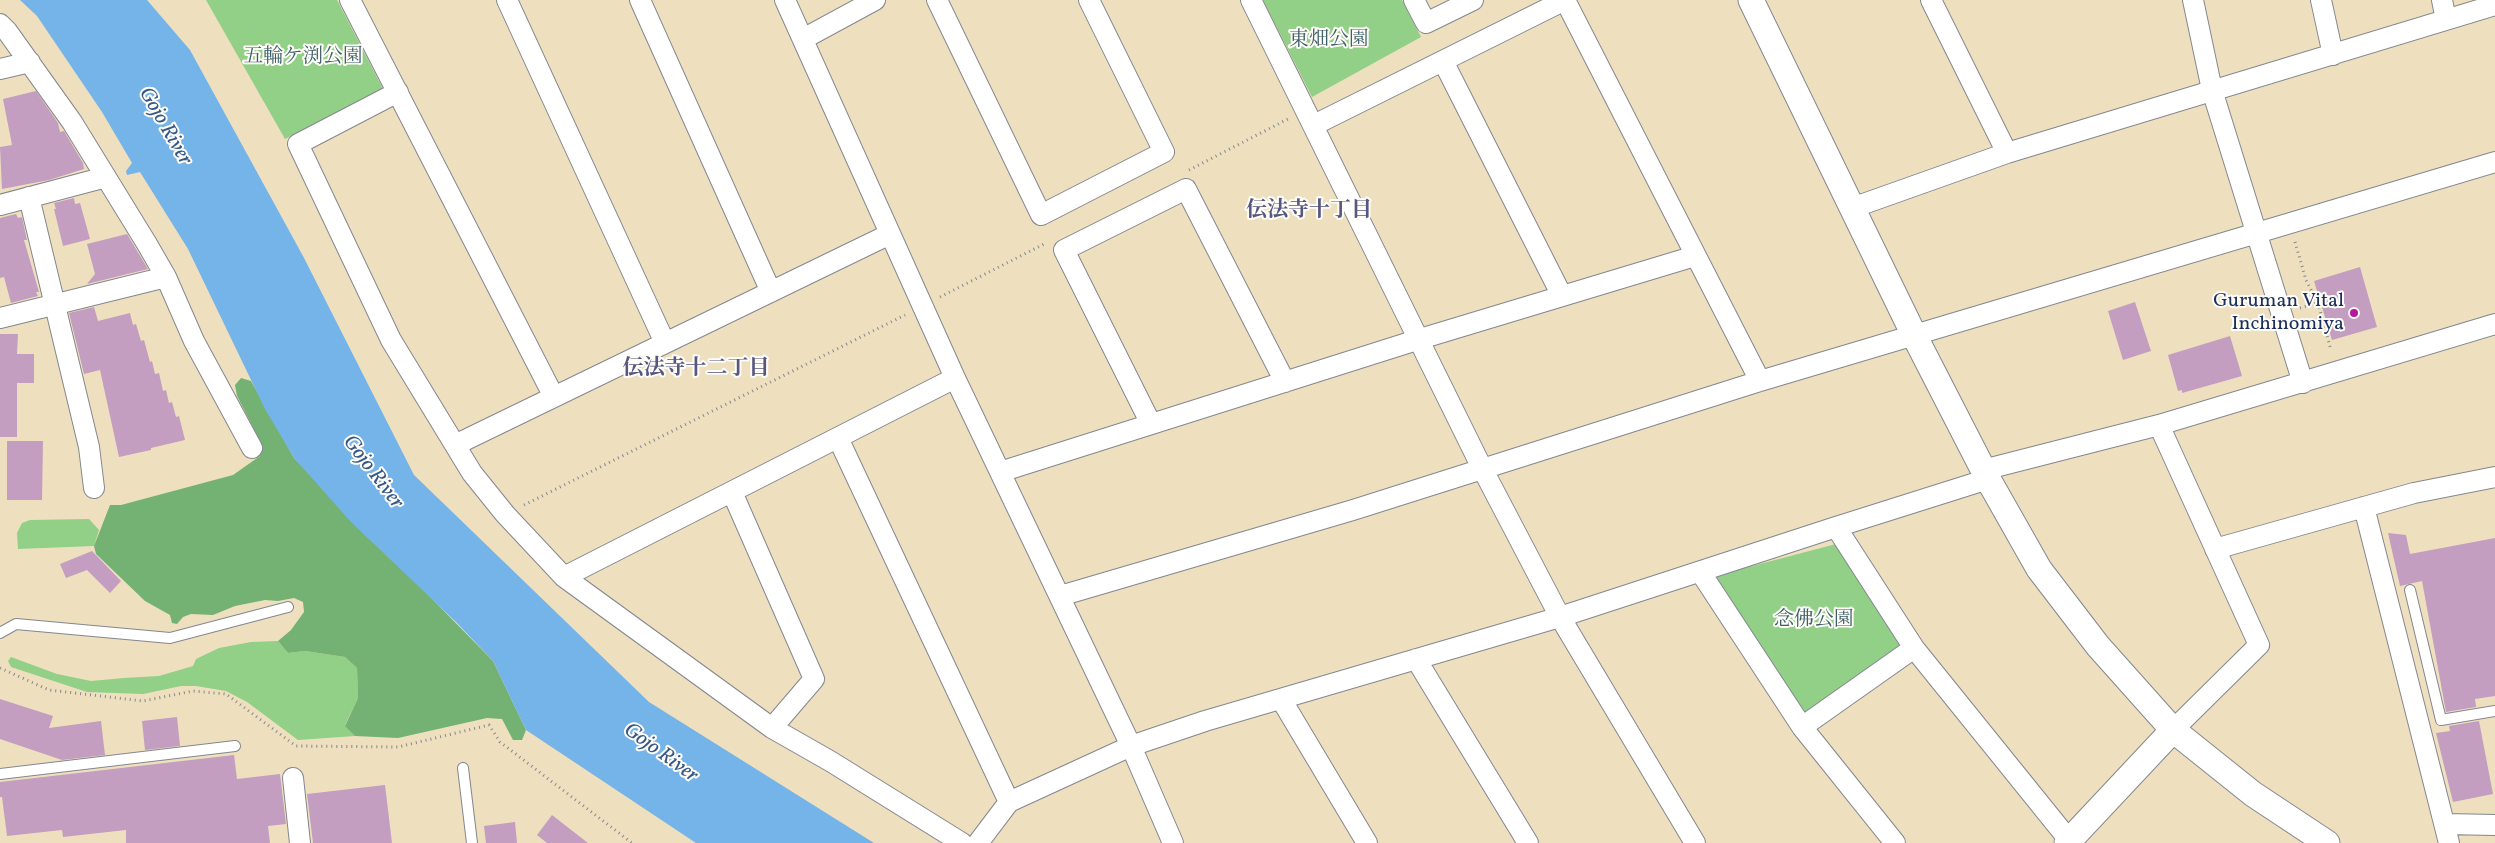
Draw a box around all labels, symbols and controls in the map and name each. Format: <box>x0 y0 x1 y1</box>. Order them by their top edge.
park label: 東畑公園 <box>1289 29 1369 53</box>
park label: 五輪ケ渕公園 <box>243 46 363 70</box>
water label: Gojo River <box>132 84 196 170</box>
district label: 伝法寺十丁目 <box>1246 199 1372 225</box>
place label: Guruman Vital Inchinomiya <box>2213 290 2344 337</box>
marker: Guruman Vital Inchinomiya <box>2348 307 2360 319</box>
district label: 伝法寺十二丁目 <box>623 357 769 383</box>
water label: Gojo River <box>336 431 408 515</box>
park label: 念佛公園 <box>1774 609 1854 633</box>
water label: Gojo River <box>618 719 702 789</box>

